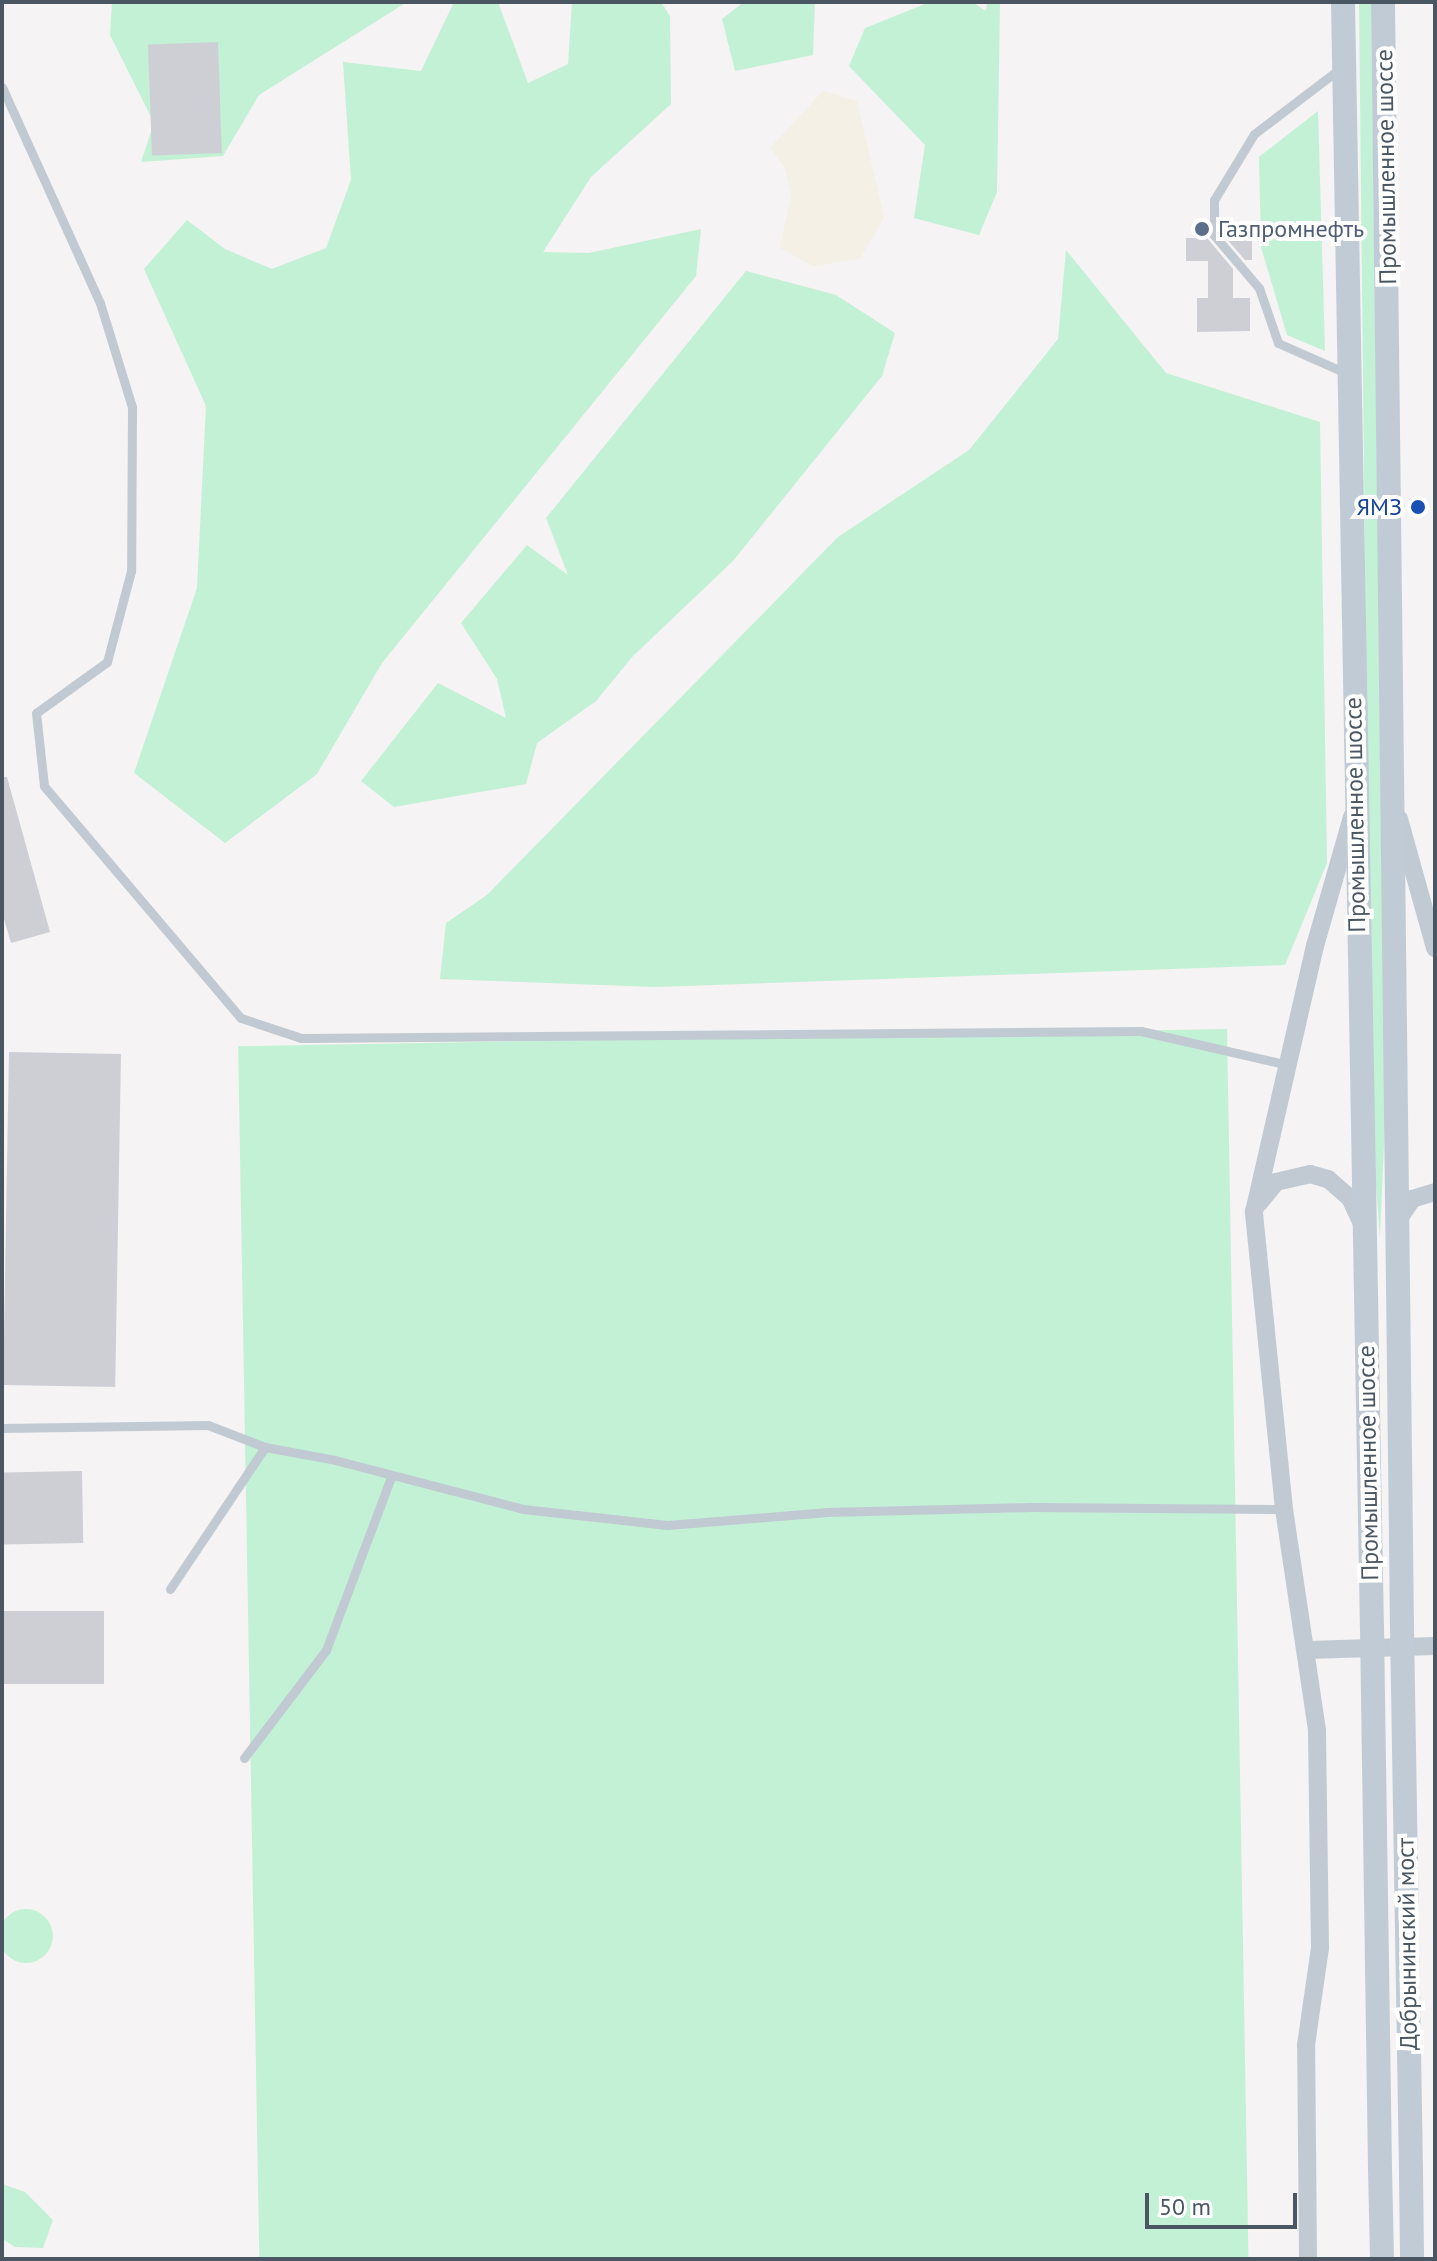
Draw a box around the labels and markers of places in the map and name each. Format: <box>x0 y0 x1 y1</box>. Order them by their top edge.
place label: Газпромнефть <box>1218 215 1364 243</box>
marker: Газпромнефть <box>1193 220 1211 238</box>
place label: ЯМЗ <box>1356 493 1402 521</box>
marker: ЯМЗ <box>1409 498 1427 516</box>

